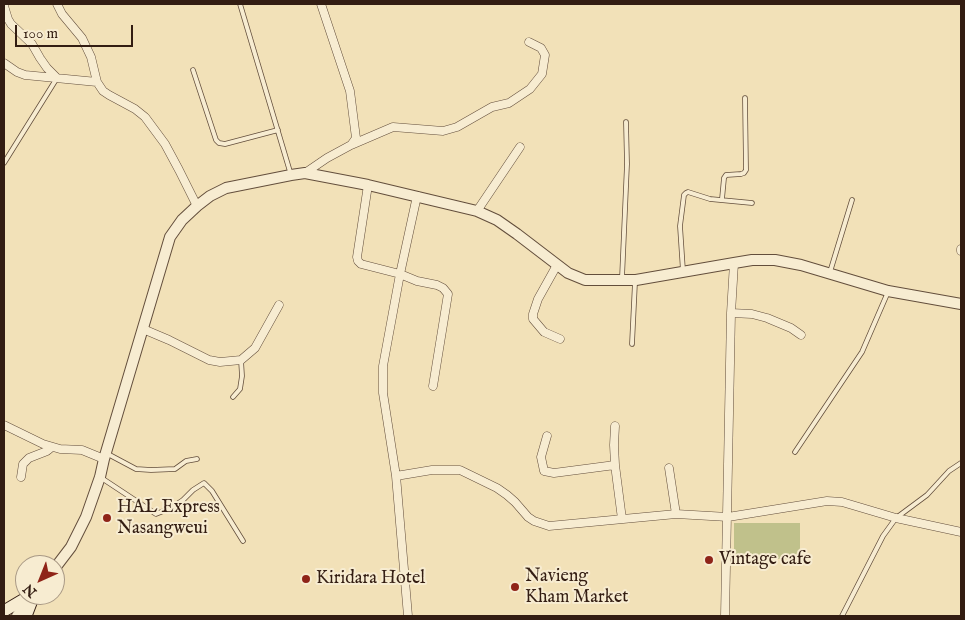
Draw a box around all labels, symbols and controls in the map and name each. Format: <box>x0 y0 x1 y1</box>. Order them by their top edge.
scale bar <box>18 15 135 47</box>
text: 100 m <box>23 24 58 43</box>
place label: HAL Express Nasangweui <box>117 497 220 540</box>
marker: HAL Express Nasangweui <box>101 512 113 524</box>
place label: Vintage cafe <box>719 549 811 571</box>
marker: Vintage cafe <box>703 554 715 566</box>
north arrow <box>15 555 65 605</box>
place label: Navieng Kham Market <box>525 566 628 608</box>
place label: Kiridara Hotel <box>316 568 425 590</box>
marker: Kiridara Hotel <box>300 573 312 585</box>
text: N <box>20 579 41 601</box>
marker: Navieng Kham Market <box>509 581 521 593</box>

